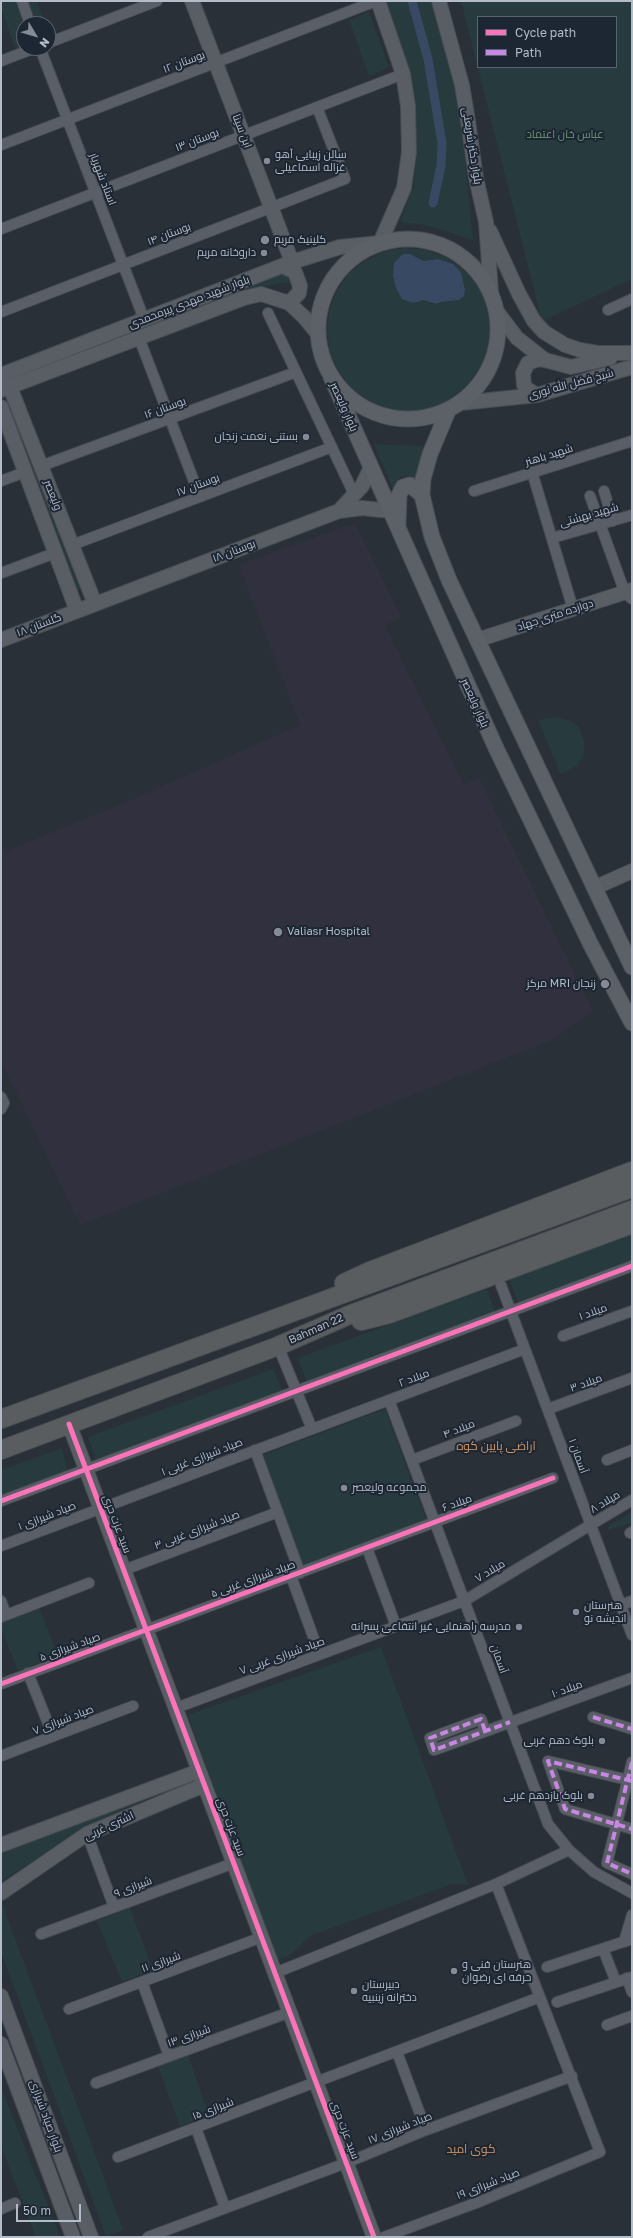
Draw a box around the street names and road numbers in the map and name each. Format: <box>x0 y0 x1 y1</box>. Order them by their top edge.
street label: بوستان ۱۲ <box>161 48 207 76</box>
street label: بلوار دکتر شریعتی <box>459 107 485 185</box>
street label: ابن سینا <box>230 112 254 150</box>
street label: بوستان ۱۳ <box>173 126 221 154</box>
street label: استاد شهریار <box>87 151 119 207</box>
street label: بوستان ۱۴ <box>145 220 193 248</box>
street label: بلوار شهید مهدی پیرمحمدی <box>127 273 251 331</box>
street label: شیخ فضل الله نوری <box>527 366 615 402</box>
street label: بلوار ولیعصر <box>327 380 361 434</box>
street label: بوستان ۱۶ <box>142 394 188 422</box>
street label: شهید باهنر <box>523 441 575 469</box>
street label: بوستان ۱۷ <box>175 471 221 499</box>
street label: ولیعصر <box>41 478 65 512</box>
street label: شهید بهشتی <box>558 500 620 530</box>
street label: بوستان ۱۸ <box>211 537 257 565</box>
street label: دوازده متری جهاد <box>515 596 595 634</box>
street label: گلستان ۱۸ <box>15 610 63 640</box>
street label: بلوار ولیعصر <box>458 676 492 730</box>
street label: میلاد ۱ <box>577 1301 609 1323</box>
street label: Bahman 22 <box>287 1311 345 1347</box>
street label: میلاد ۲ <box>397 1366 431 1390</box>
street label: میلاد ۳ <box>568 1371 604 1395</box>
street label: میلاد ۴ <box>441 1417 477 1441</box>
street label: صیاد شیرازی غربی ۱ <box>159 1435 245 1479</box>
street label: آسمان ۱ <box>566 1437 590 1475</box>
street label: میلاد ۸ <box>588 1488 622 1516</box>
street label: میلاد ۶ <box>440 1491 474 1515</box>
street label: سید عزت حری <box>100 1493 134 1555</box>
street label: صیاد شیرازی ۱ <box>16 1499 78 1533</box>
street label: صیاد شیرازی غربی ۳ <box>152 1508 242 1552</box>
street label: میلاد ۷ <box>473 1557 507 1585</box>
street label: صیاد شیرازی غربی ۵ <box>209 1558 297 1600</box>
street label: صیاد شیرازی ۵ <box>38 1630 102 1664</box>
street label: صیاد شیرازی غربی ۷ <box>238 1634 326 1678</box>
street label: آسمان <box>488 1643 510 1675</box>
street label: میلاد ۱۰ <box>550 1677 584 1701</box>
street label: صیاد شیرازی ۷ <box>31 1702 95 1738</box>
street label: سید عزت حری <box>214 1796 248 1858</box>
street label: اشتری غربی <box>82 1809 136 1843</box>
street label: شیرازی ۹ <box>112 1874 154 1900</box>
street label: شیرازی ۱۱ <box>140 1949 182 1975</box>
street label: شیرازی ۱۳ <box>166 2022 212 2050</box>
street label: بلوار صیاد شیرازی <box>27 2078 65 2154</box>
street label: شیرازی ۱۵ <box>190 2095 236 2123</box>
street label: سید عزت حری <box>328 2099 362 2161</box>
street label: صیاد شیرازی ۱۷ <box>366 2109 434 2147</box>
street label: صیاد شیرازی ۱۹ <box>454 2166 522 2202</box>

